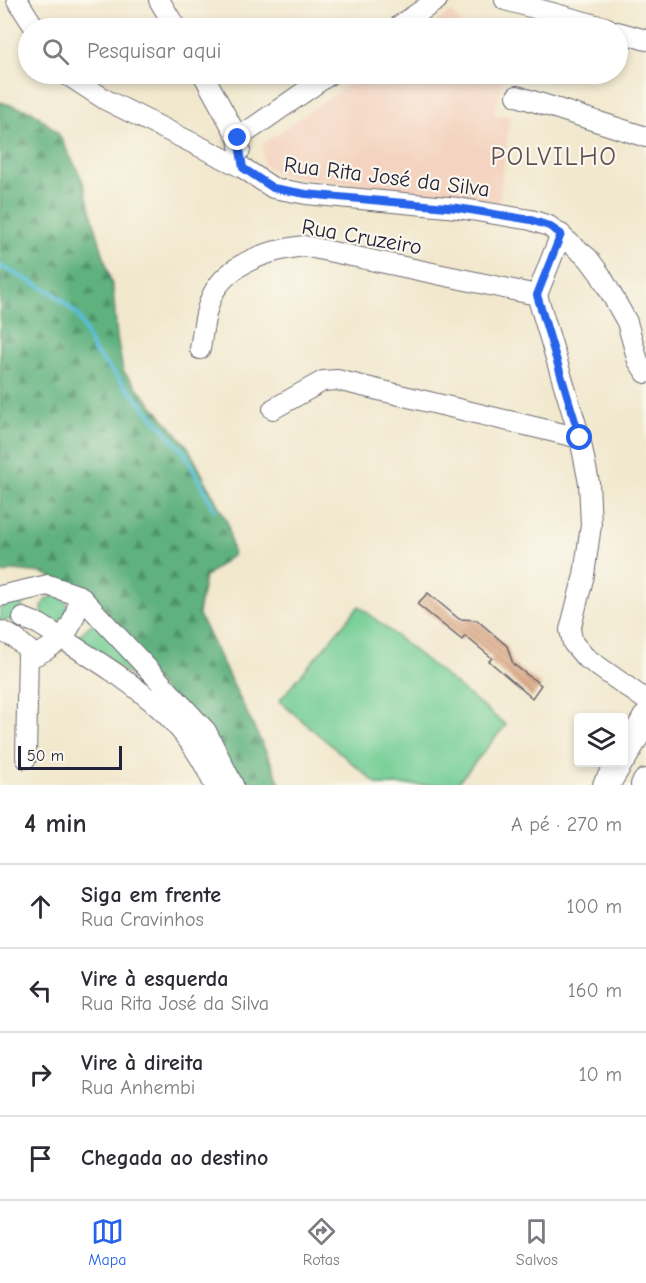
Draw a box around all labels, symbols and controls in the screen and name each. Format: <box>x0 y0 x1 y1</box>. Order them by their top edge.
search box <box>18 18 628 84</box>
icon: search <box>39 35 72 68</box>
text: Pesquisar aqui <box>87 38 222 64</box>
route end <box>224 124 250 150</box>
district label: POLVILHO <box>490 142 618 172</box>
street label: Rua Rita José da Silva <box>283 151 491 203</box>
street label: Rua Cruzeiro <box>300 214 424 260</box>
route start <box>566 424 592 450</box>
map controls <box>574 713 628 767</box>
button: layers <box>574 713 628 767</box>
scale bar <box>18 743 122 770</box>
text: 50 m <box>27 747 64 765</box>
text: 4 min <box>24 809 87 839</box>
text: A pé · 270 m <box>511 813 622 836</box>
text: Siga em frente <box>81 882 221 908</box>
icon: ahead <box>24 890 57 923</box>
text: 100 m <box>567 895 622 918</box>
text: Rua Cravinhos <box>81 908 204 931</box>
text: Vire à esquerda <box>81 966 229 992</box>
icon: left <box>24 974 57 1007</box>
text: 160 m <box>568 979 622 1002</box>
text: Rua Rita José da Silva <box>81 992 269 1015</box>
text: Vire à direita <box>81 1050 203 1076</box>
icon: right <box>24 1058 57 1091</box>
text: 10 m <box>579 1063 622 1086</box>
text: Rua Anhembi <box>81 1076 195 1099</box>
icon: arrive <box>24 1142 57 1175</box>
text: Chegada ao destino <box>81 1145 268 1171</box>
tab: Mapa <box>88 1215 127 1269</box>
tab: Rotas <box>303 1215 340 1269</box>
tab: Salvos <box>516 1215 558 1269</box>

